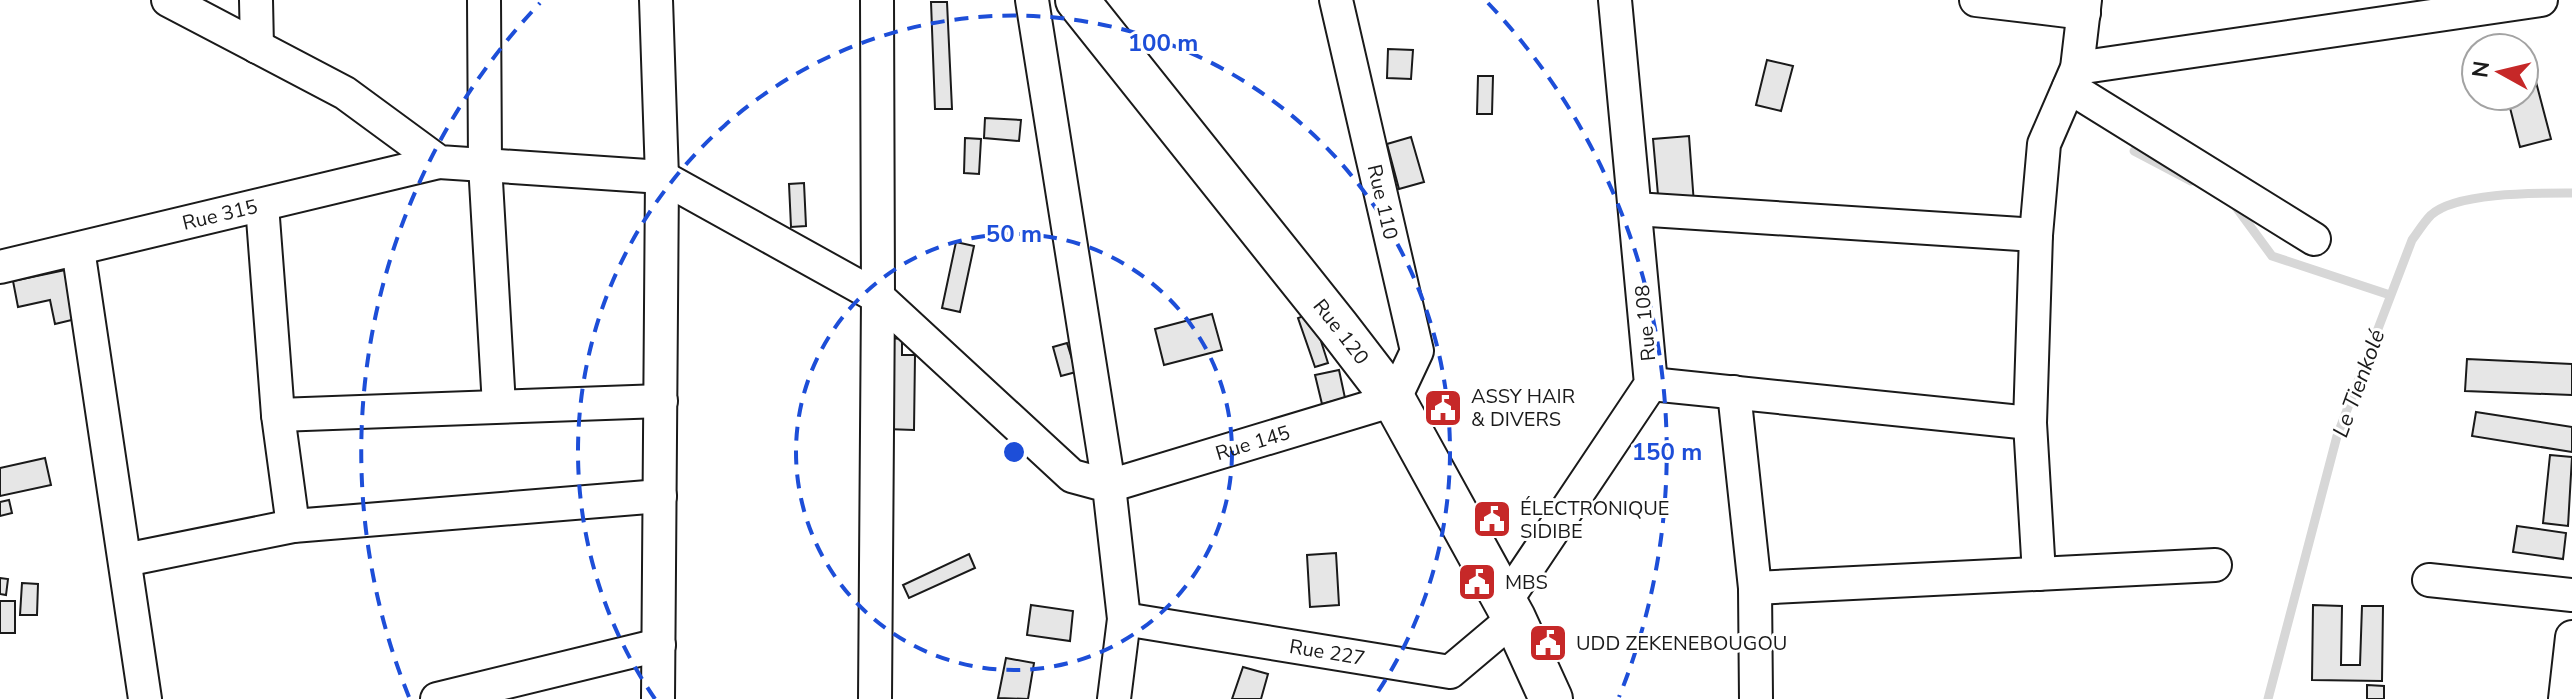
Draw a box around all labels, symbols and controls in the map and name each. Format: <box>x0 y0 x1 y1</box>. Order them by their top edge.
text: 100 m <box>1128 27 1198 59</box>
north arrow <box>2460 32 2540 112</box>
text: N <box>2465 59 2497 80</box>
street label: Rue 110 <box>1361 162 1404 242</box>
street label: Rue 315 <box>180 193 260 237</box>
text: 50 m <box>986 218 1042 250</box>
street label: Rue 108 <box>1629 284 1662 362</box>
street label: Rue 120 <box>1307 293 1375 370</box>
water label: Le Tienkolé <box>2326 325 2392 441</box>
place label: ASSY HAIR & DIVERS <box>1471 383 1575 433</box>
public building icon: ASSY HAIR & DIVERS <box>1422 387 1464 429</box>
street label: Rue 145 <box>1212 419 1293 467</box>
text: 150 m <box>1632 436 1702 468</box>
centre of rings <box>1000 438 1028 466</box>
place label: ÉLECTRONIQUE SIDIBE <box>1520 495 1670 545</box>
public building icon: ÉLECTRONIQUE SIDIBE <box>1471 498 1513 540</box>
public building icon: MBS <box>1456 561 1498 603</box>
place label: MBS <box>1505 569 1548 596</box>
public building icon: UDD ZEKENEBOUGOU <box>1527 622 1569 664</box>
place label: UDD ZEKENEBOUGOU <box>1576 630 1787 657</box>
street label: Rue 227 <box>1287 633 1367 672</box>

